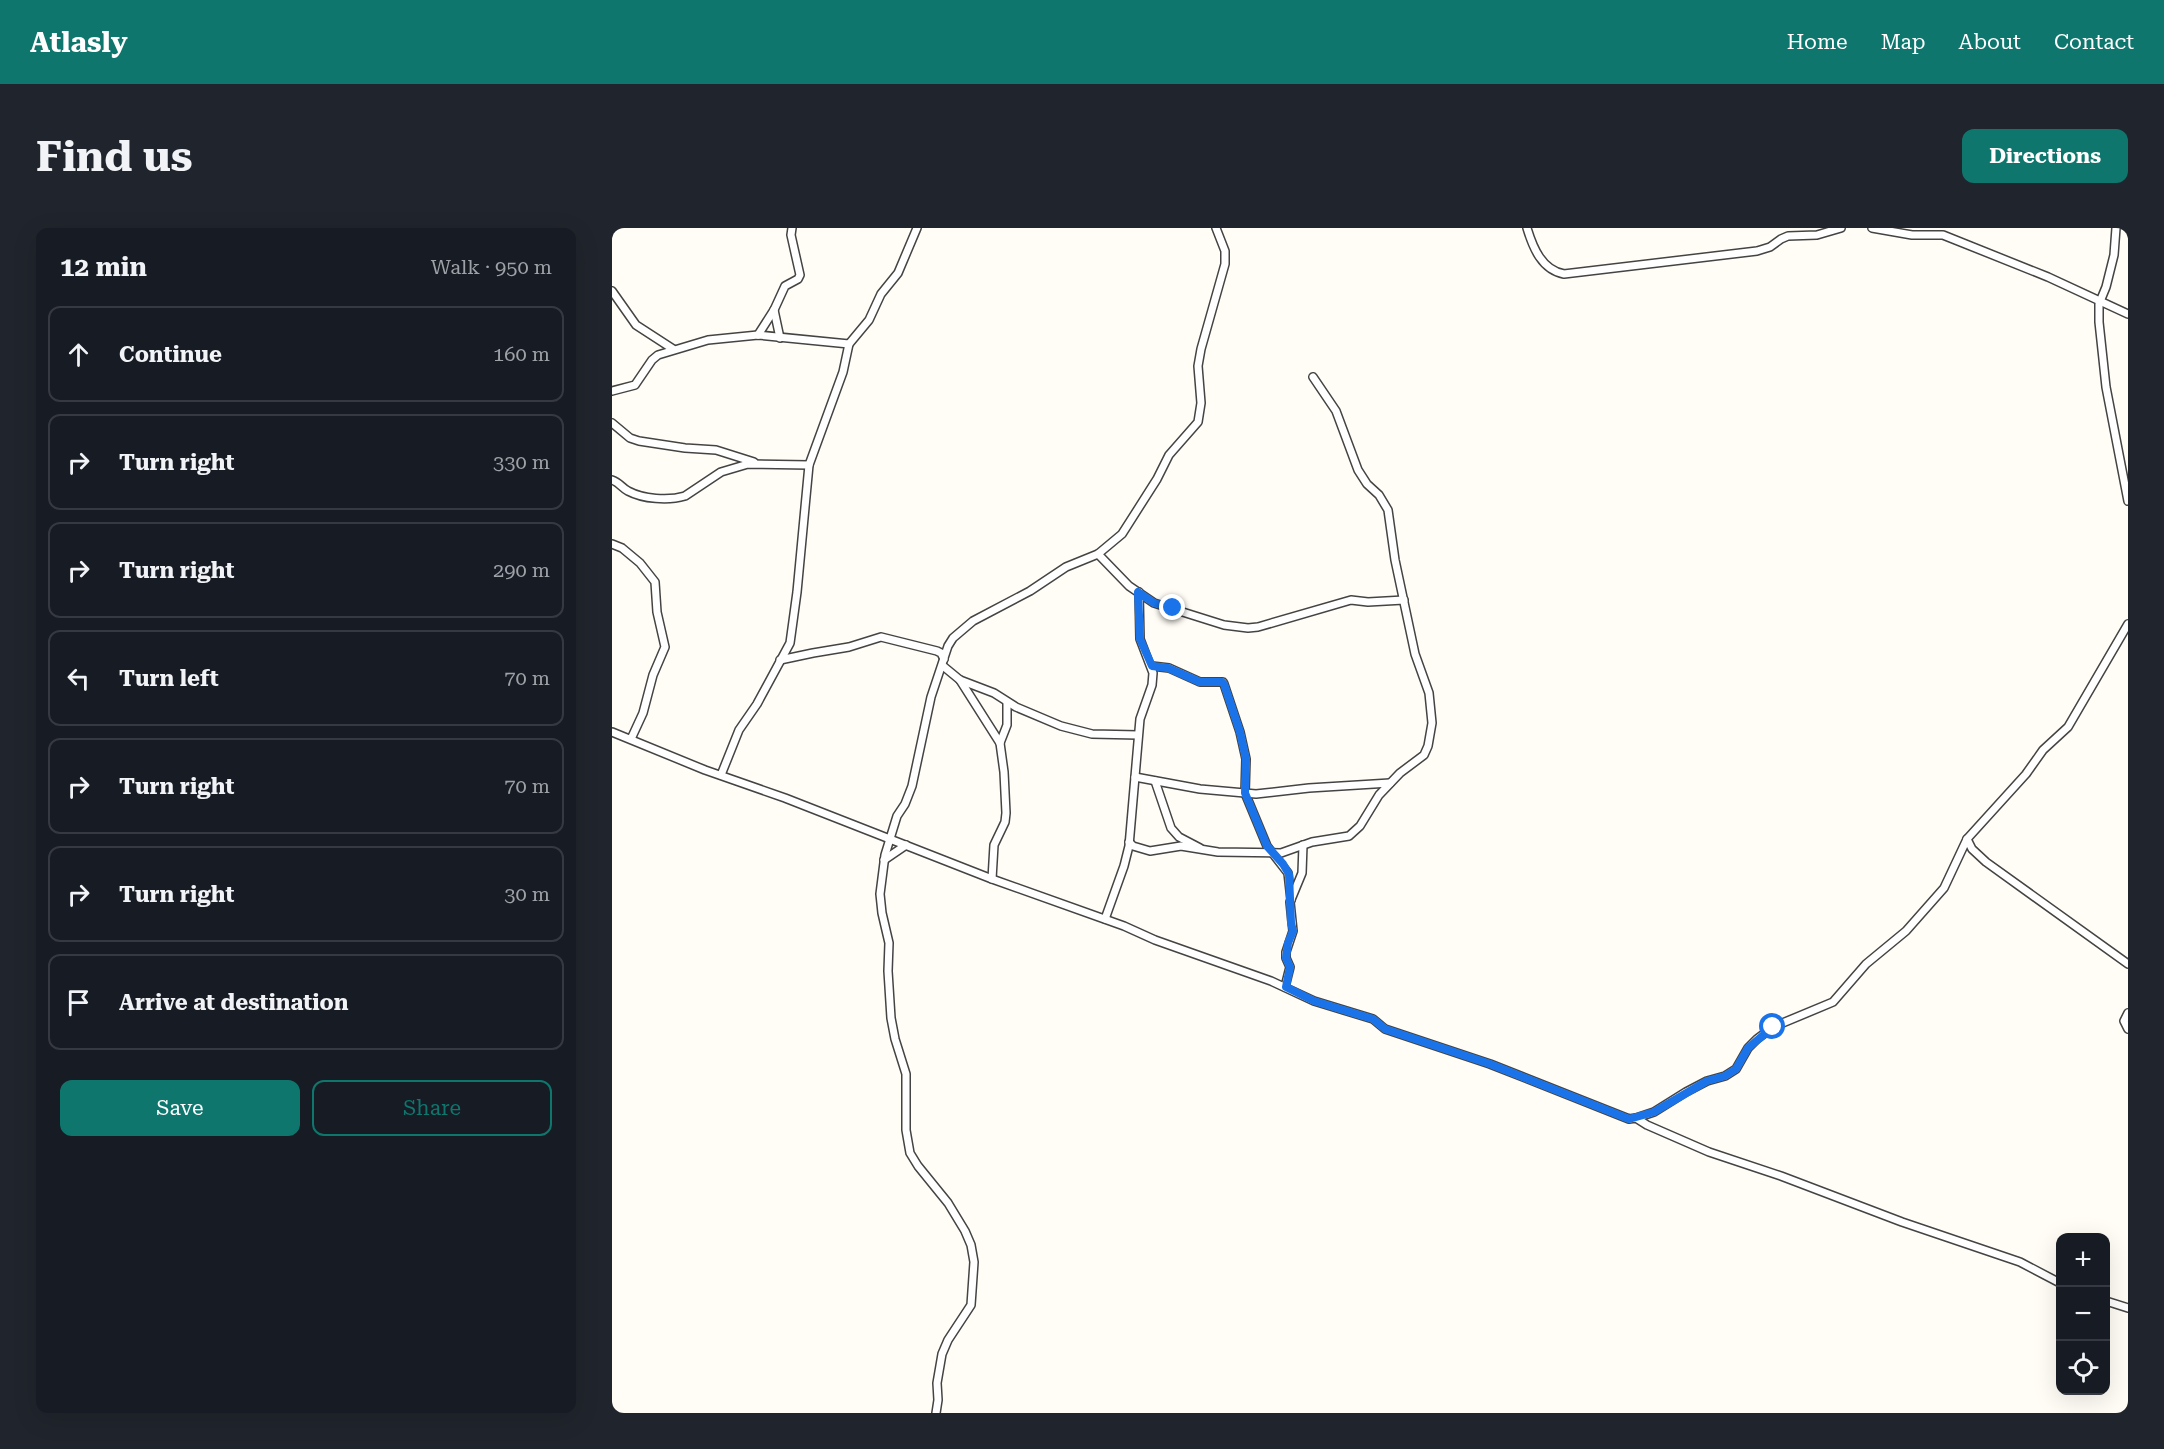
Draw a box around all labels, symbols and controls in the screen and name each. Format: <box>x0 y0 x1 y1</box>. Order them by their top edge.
text: Atlasly <box>30 26 128 59</box>
text: Home <box>1787 30 1848 54</box>
text: Map <box>1881 30 1926 54</box>
text: About <box>1959 30 2021 54</box>
text: Contact <box>2054 30 2134 54</box>
button: Directions <box>1962 129 2128 183</box>
text: Find us <box>36 132 193 181</box>
text: 12 min <box>60 252 147 282</box>
text: Walk · 950 m <box>431 255 552 279</box>
icon: ahead <box>62 338 95 371</box>
text: Continue <box>119 342 222 367</box>
text: 160 m <box>493 342 550 366</box>
icon: right <box>62 446 95 479</box>
text: Turn right <box>119 450 234 475</box>
text: 330 m <box>493 450 550 474</box>
icon: right <box>62 554 95 587</box>
text: Turn right <box>119 558 234 583</box>
text: 290 m <box>493 558 550 582</box>
route end <box>1159 594 1185 620</box>
icon: left <box>62 662 95 695</box>
text: Turn left <box>119 666 219 691</box>
text: 70 m <box>504 666 550 690</box>
icon: right <box>62 770 95 803</box>
text: Turn right <box>119 774 234 799</box>
text: 70 m <box>504 774 550 798</box>
icon: right <box>62 878 95 911</box>
text: Turn right <box>119 882 234 907</box>
text: 30 m <box>504 882 550 906</box>
icon: arrive <box>62 986 95 1019</box>
text: Arrive at destination <box>119 990 348 1015</box>
route start <box>1759 1013 1785 1039</box>
button: Save <box>60 1080 300 1136</box>
button: Share <box>312 1080 552 1136</box>
map controls <box>2056 1233 2110 1395</box>
button: + <box>2056 1233 2110 1287</box>
button: − <box>2056 1287 2110 1341</box>
button: locate <box>2056 1341 2110 1395</box>

